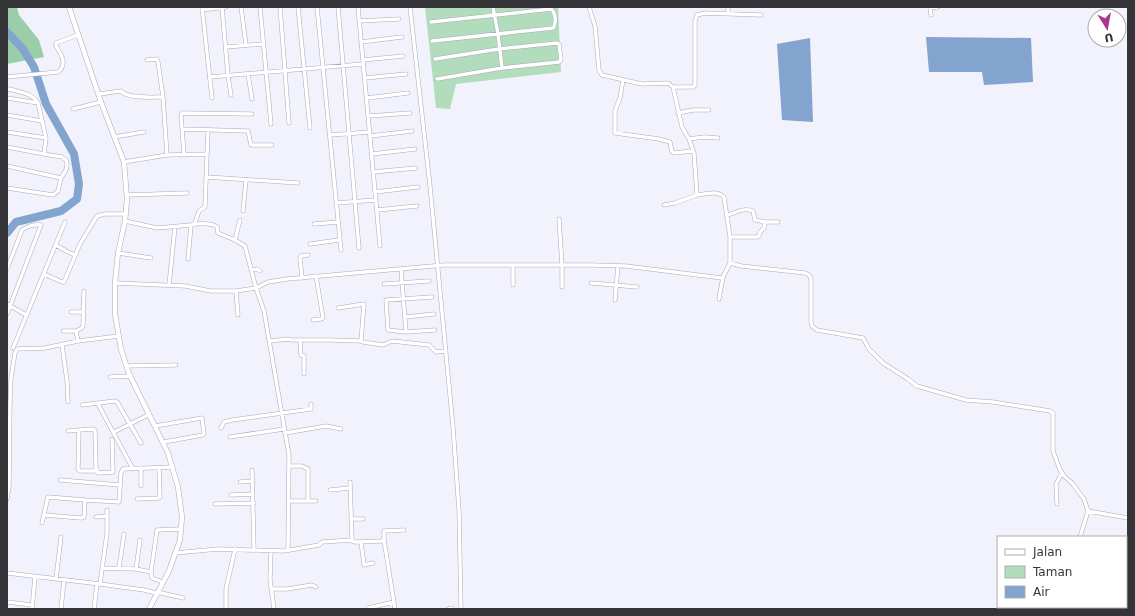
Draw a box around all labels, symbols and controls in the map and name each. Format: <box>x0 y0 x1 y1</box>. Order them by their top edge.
north arrow <box>1087 8 1127 48</box>
text: U <box>1103 30 1114 45</box>
legend <box>997 536 1127 608</box>
text: Jalan <box>1032 545 1062 559</box>
text: Taman <box>1032 565 1072 579</box>
text: Air <box>1033 585 1050 599</box>

